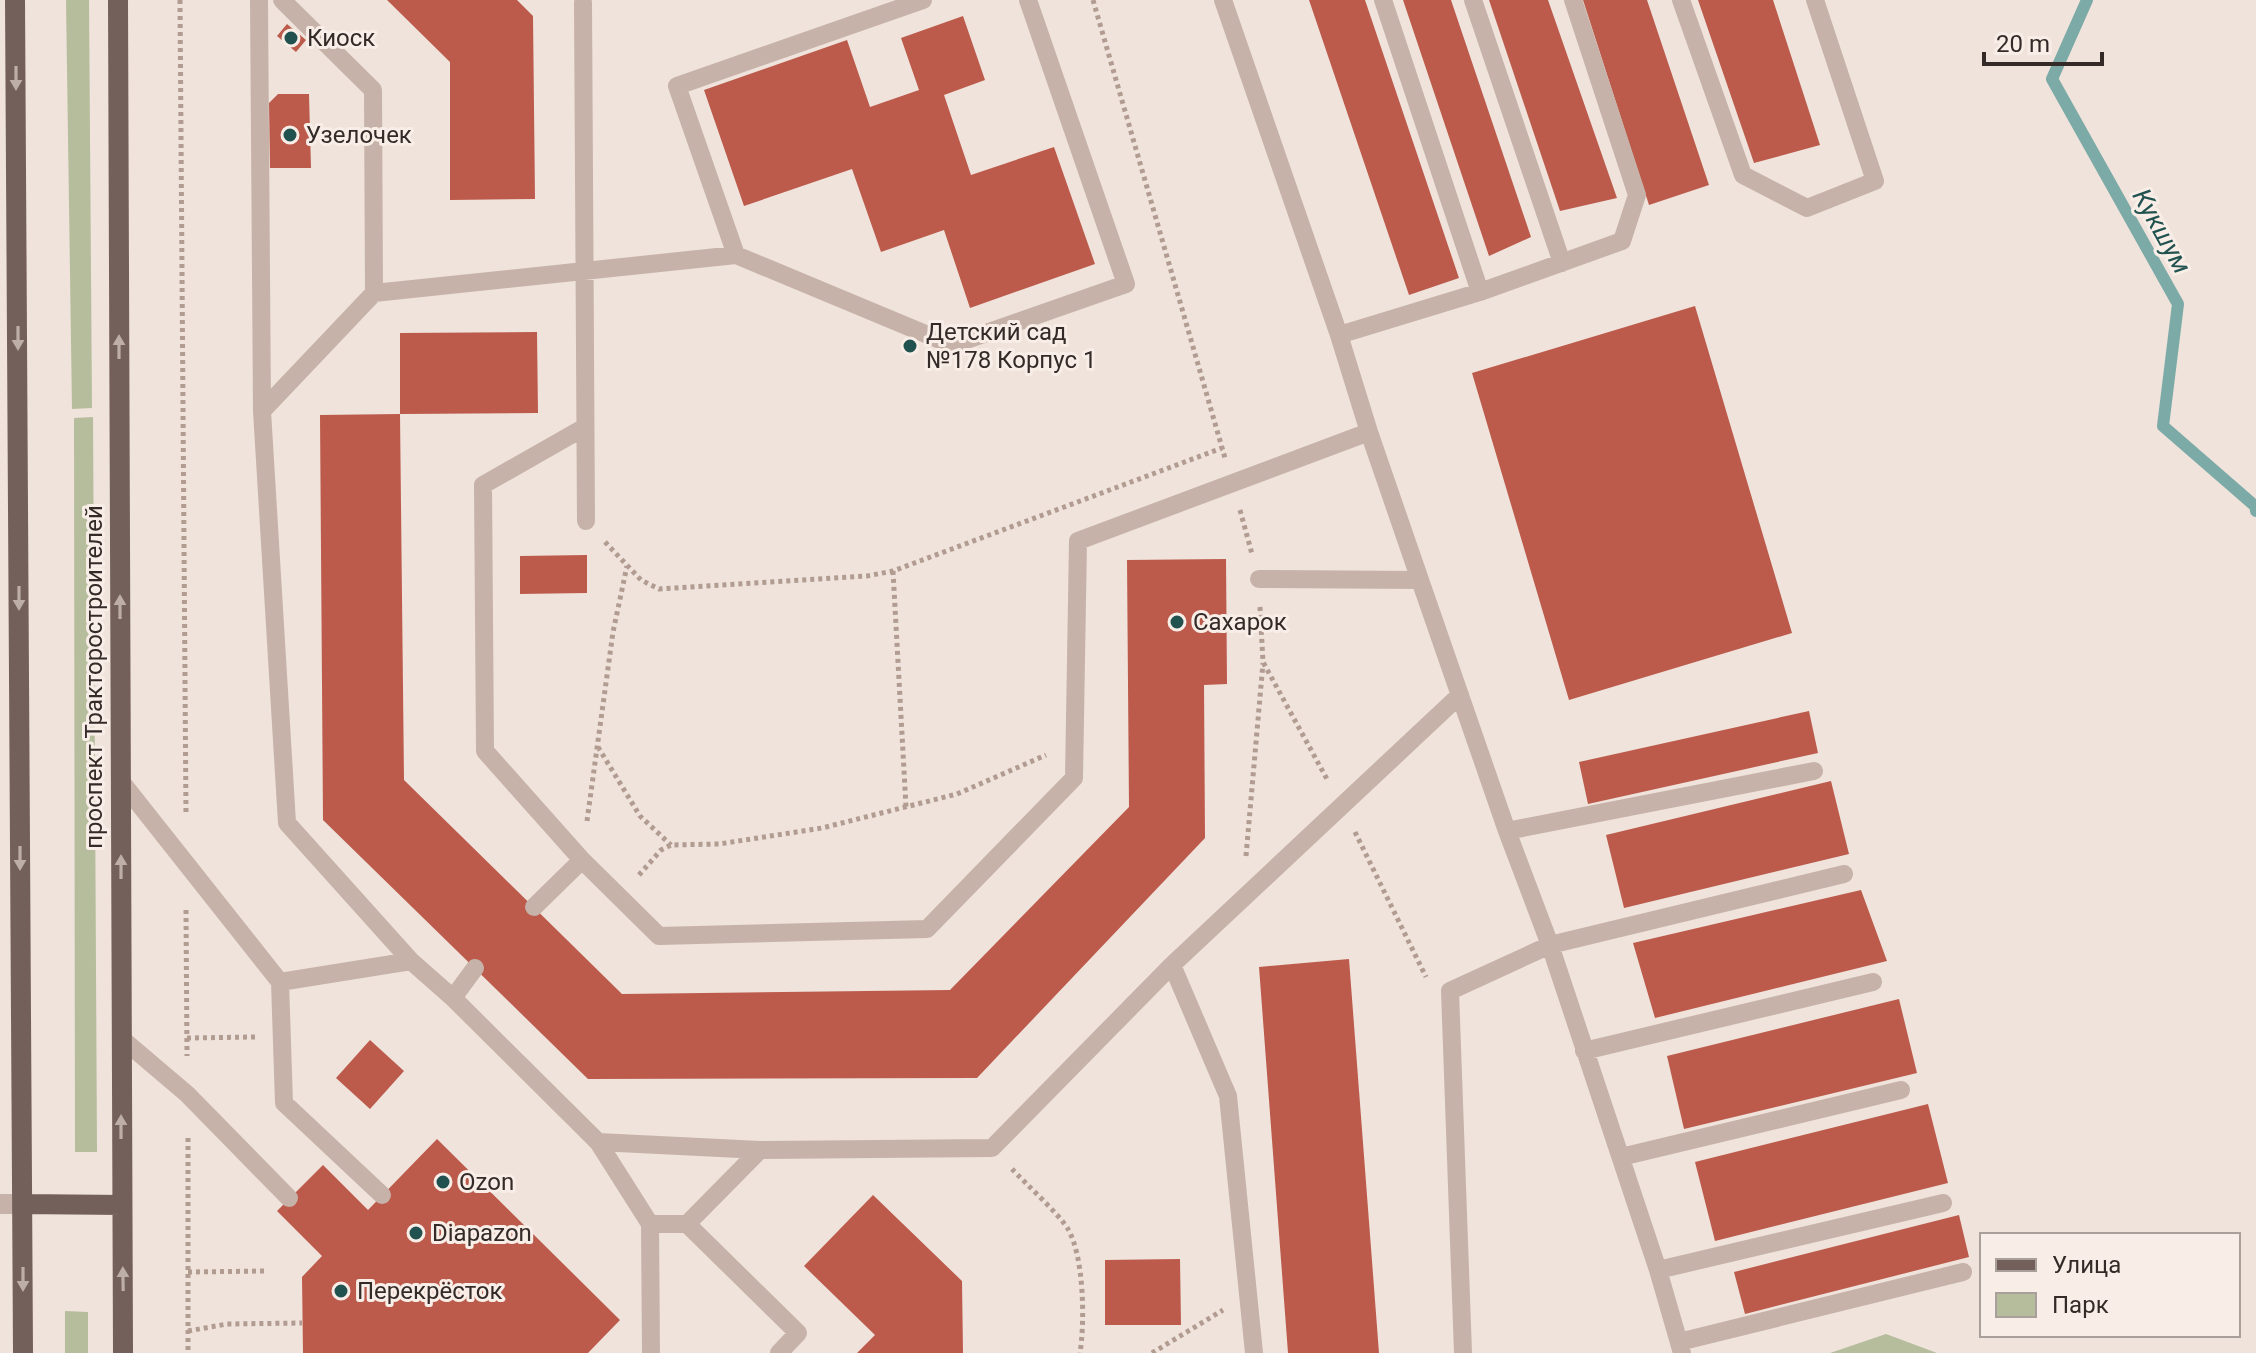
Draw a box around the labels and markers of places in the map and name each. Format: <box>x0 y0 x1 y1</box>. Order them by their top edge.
place label: Киоск <box>307 24 375 52</box>
marker: Киоск <box>282 29 300 47</box>
place label: Узелочек <box>306 121 412 149</box>
marker: Узелочек <box>281 126 299 144</box>
place label: Детский сад №178 Корпус 1 <box>926 318 1096 374</box>
marker: Детский сад №178 Корпус 1 <box>901 337 919 355</box>
place label: Сахарок <box>1193 608 1287 636</box>
marker: Сахарок <box>1168 613 1186 631</box>
place label: Ozon <box>459 1168 514 1196</box>
marker: Ozon <box>434 1173 452 1191</box>
place label: Diapazon <box>432 1219 532 1247</box>
marker: Diapazon <box>407 1224 425 1242</box>
place label: Перекрёсток <box>357 1277 503 1305</box>
marker: Перекрёсток <box>332 1282 350 1300</box>

